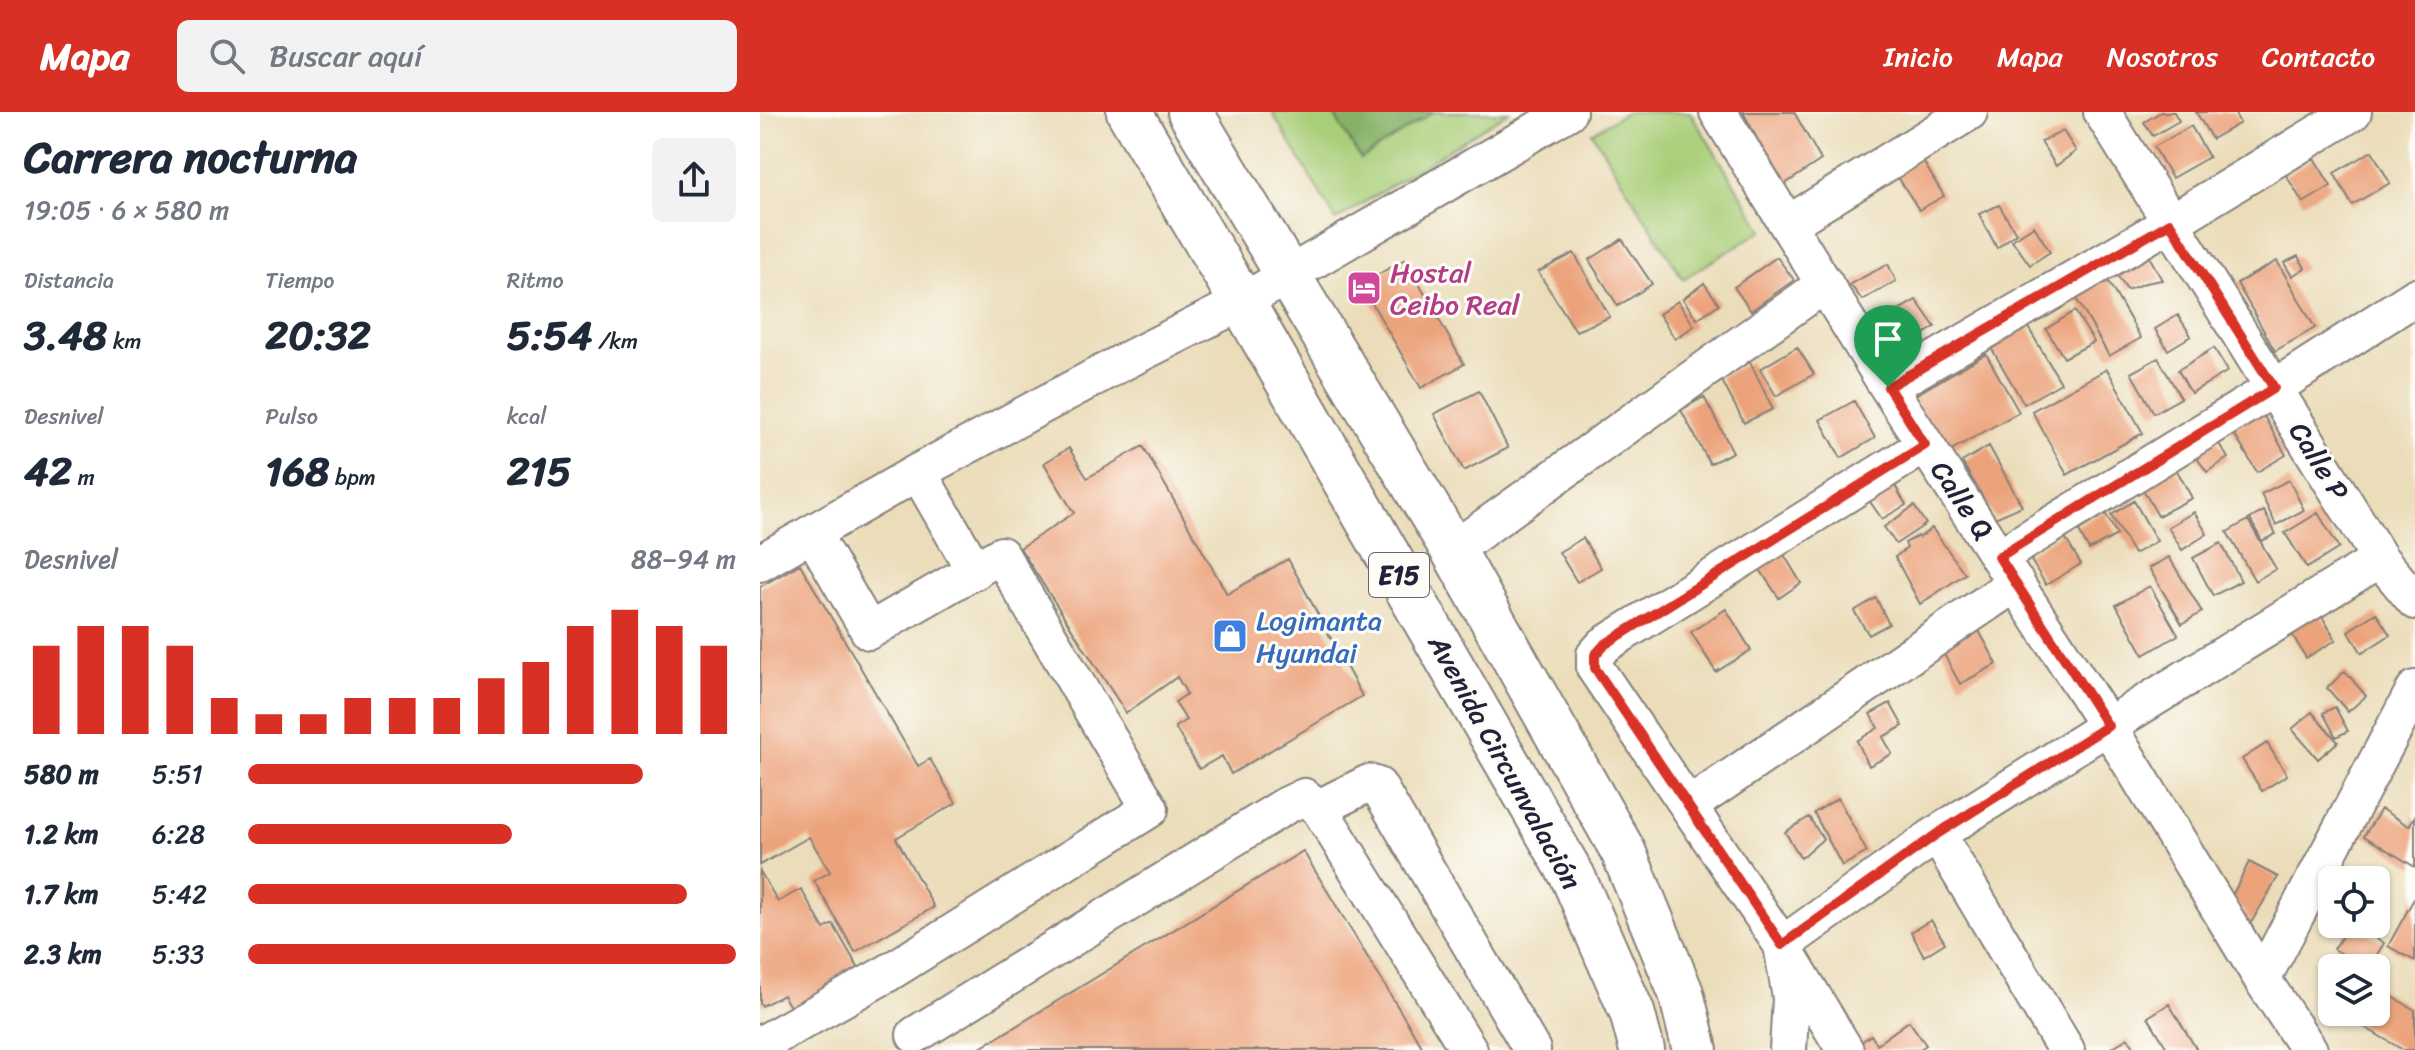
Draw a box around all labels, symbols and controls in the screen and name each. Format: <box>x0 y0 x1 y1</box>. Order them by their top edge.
search box <box>177 20 737 92</box>
text: Mapa <box>40 23 129 90</box>
text: Buscar aquí <box>269 29 422 83</box>
text: Inicio <box>1883 32 1953 81</box>
text: Mapa <box>1997 32 2063 81</box>
text: Nosotros <box>2107 32 2218 81</box>
text: Contacto <box>2262 32 2375 81</box>
icon: search <box>205 34 249 78</box>
text: Carrera nocturna <box>24 118 357 196</box>
button: share <box>652 138 736 222</box>
text: 19:05 · 6 × 580 m <box>24 187 229 233</box>
place label: Hostal Ceibo Real <box>1390 248 1521 329</box>
text: Distancia <box>24 261 114 300</box>
text: Tiempo <box>265 261 334 300</box>
text: Ritmo <box>507 261 564 300</box>
hotel icon: Hostal Ceibo Real <box>1345 269 1383 307</box>
text: 3.48 <box>24 300 107 371</box>
text: 20:32 <box>265 300 371 371</box>
text: 5:54 <box>507 300 593 371</box>
pin <box>1854 305 1922 387</box>
icon: arrive <box>1866 317 1910 361</box>
text: km <box>107 322 141 361</box>
text: /km <box>593 322 638 361</box>
text: Desnivel <box>24 397 104 436</box>
text: Pulso <box>265 397 318 436</box>
text: kcal <box>507 397 547 436</box>
street label: Calle P <box>2276 412 2363 511</box>
text: 42 <box>24 436 72 507</box>
text: 168 <box>265 436 329 507</box>
text: 215 <box>507 436 571 507</box>
street label: Calle Q <box>1917 450 2007 550</box>
text: m <box>72 458 95 497</box>
text: bpm <box>329 458 376 497</box>
text: Desnivel <box>24 536 118 582</box>
text: 88–94 m <box>631 536 736 582</box>
road number: E15 <box>1369 553 1429 597</box>
place label: Logimanta Hyundai <box>1256 596 1382 677</box>
shop icon: Logimanta Hyundai <box>1211 617 1249 655</box>
street label: Avenida Circunvalación <box>1414 624 1596 899</box>
text: 580 m <box>24 751 99 797</box>
text: 5:51 <box>152 751 203 797</box>
text: 1.2 km <box>24 811 99 857</box>
text: 6:28 <box>152 811 205 857</box>
map controls <box>2318 866 2390 1026</box>
button: locate <box>2318 866 2390 938</box>
text: 1.7 km <box>24 871 98 917</box>
text: 5:42 <box>152 871 207 917</box>
text: 2.3 km <box>24 931 102 977</box>
text: 5:33 <box>152 931 204 977</box>
button: layers <box>2318 954 2390 1026</box>

